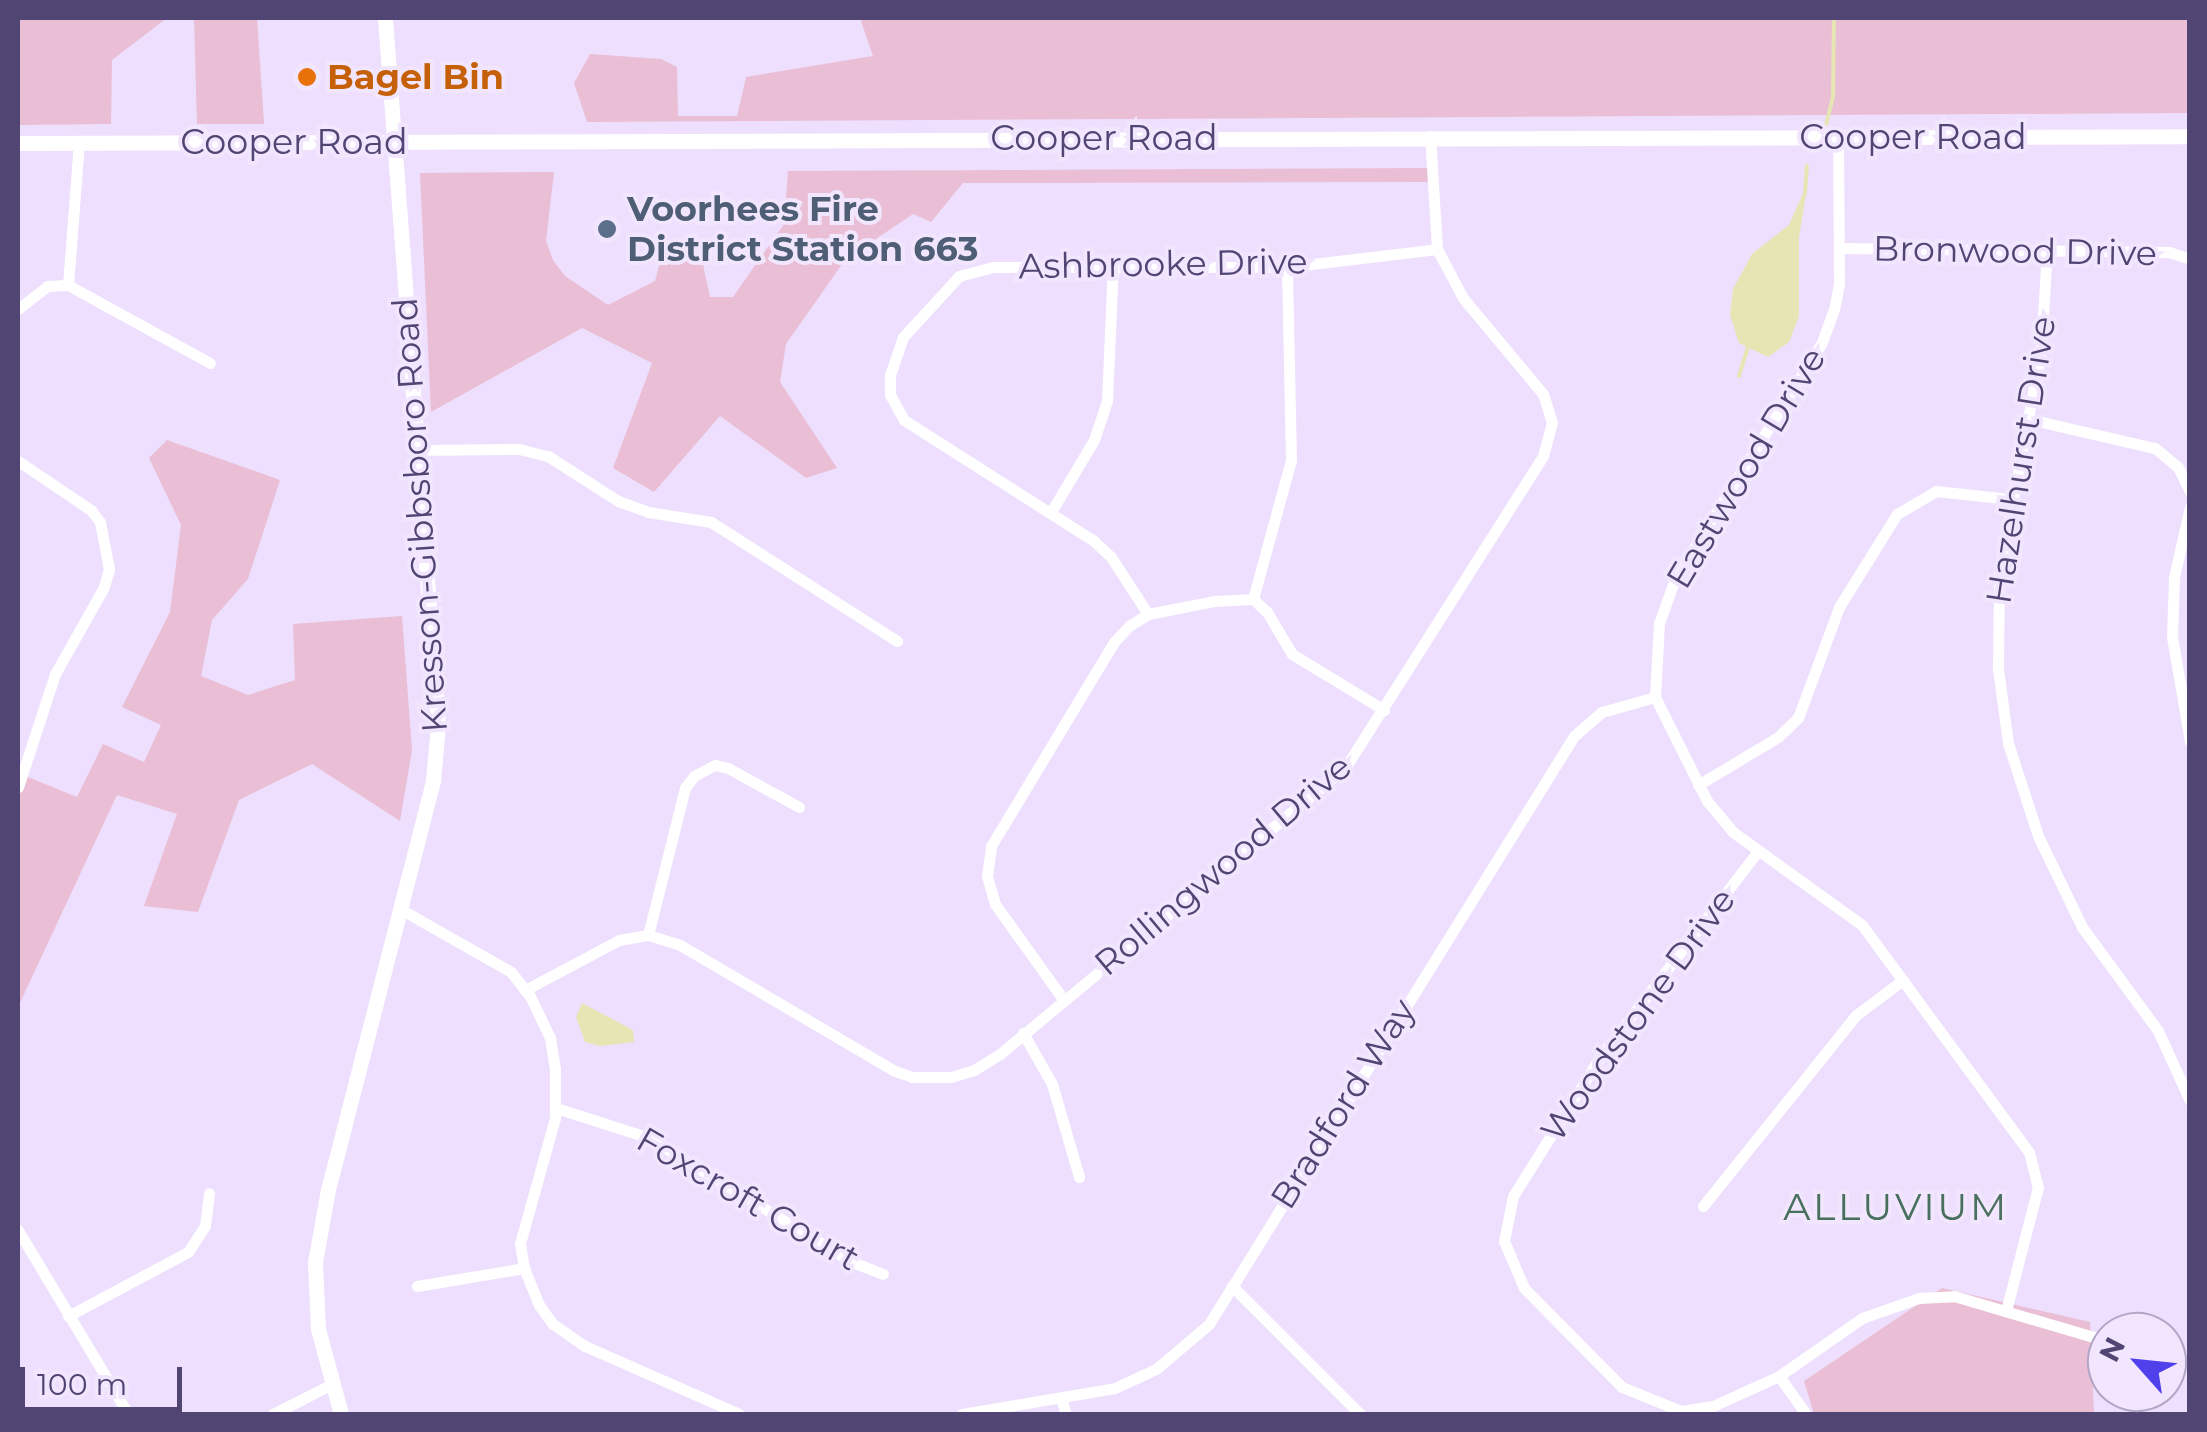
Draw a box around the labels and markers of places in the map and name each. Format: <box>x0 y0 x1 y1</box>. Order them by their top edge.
place label: Bagel Bin <box>327 56 504 98</box>
marker: Bagel Bin <box>296 66 318 88</box>
place label: Voorhees Fire District Station 663 <box>627 188 978 270</box>
marker: Voorhees Fire District Station 663 <box>596 218 618 240</box>

